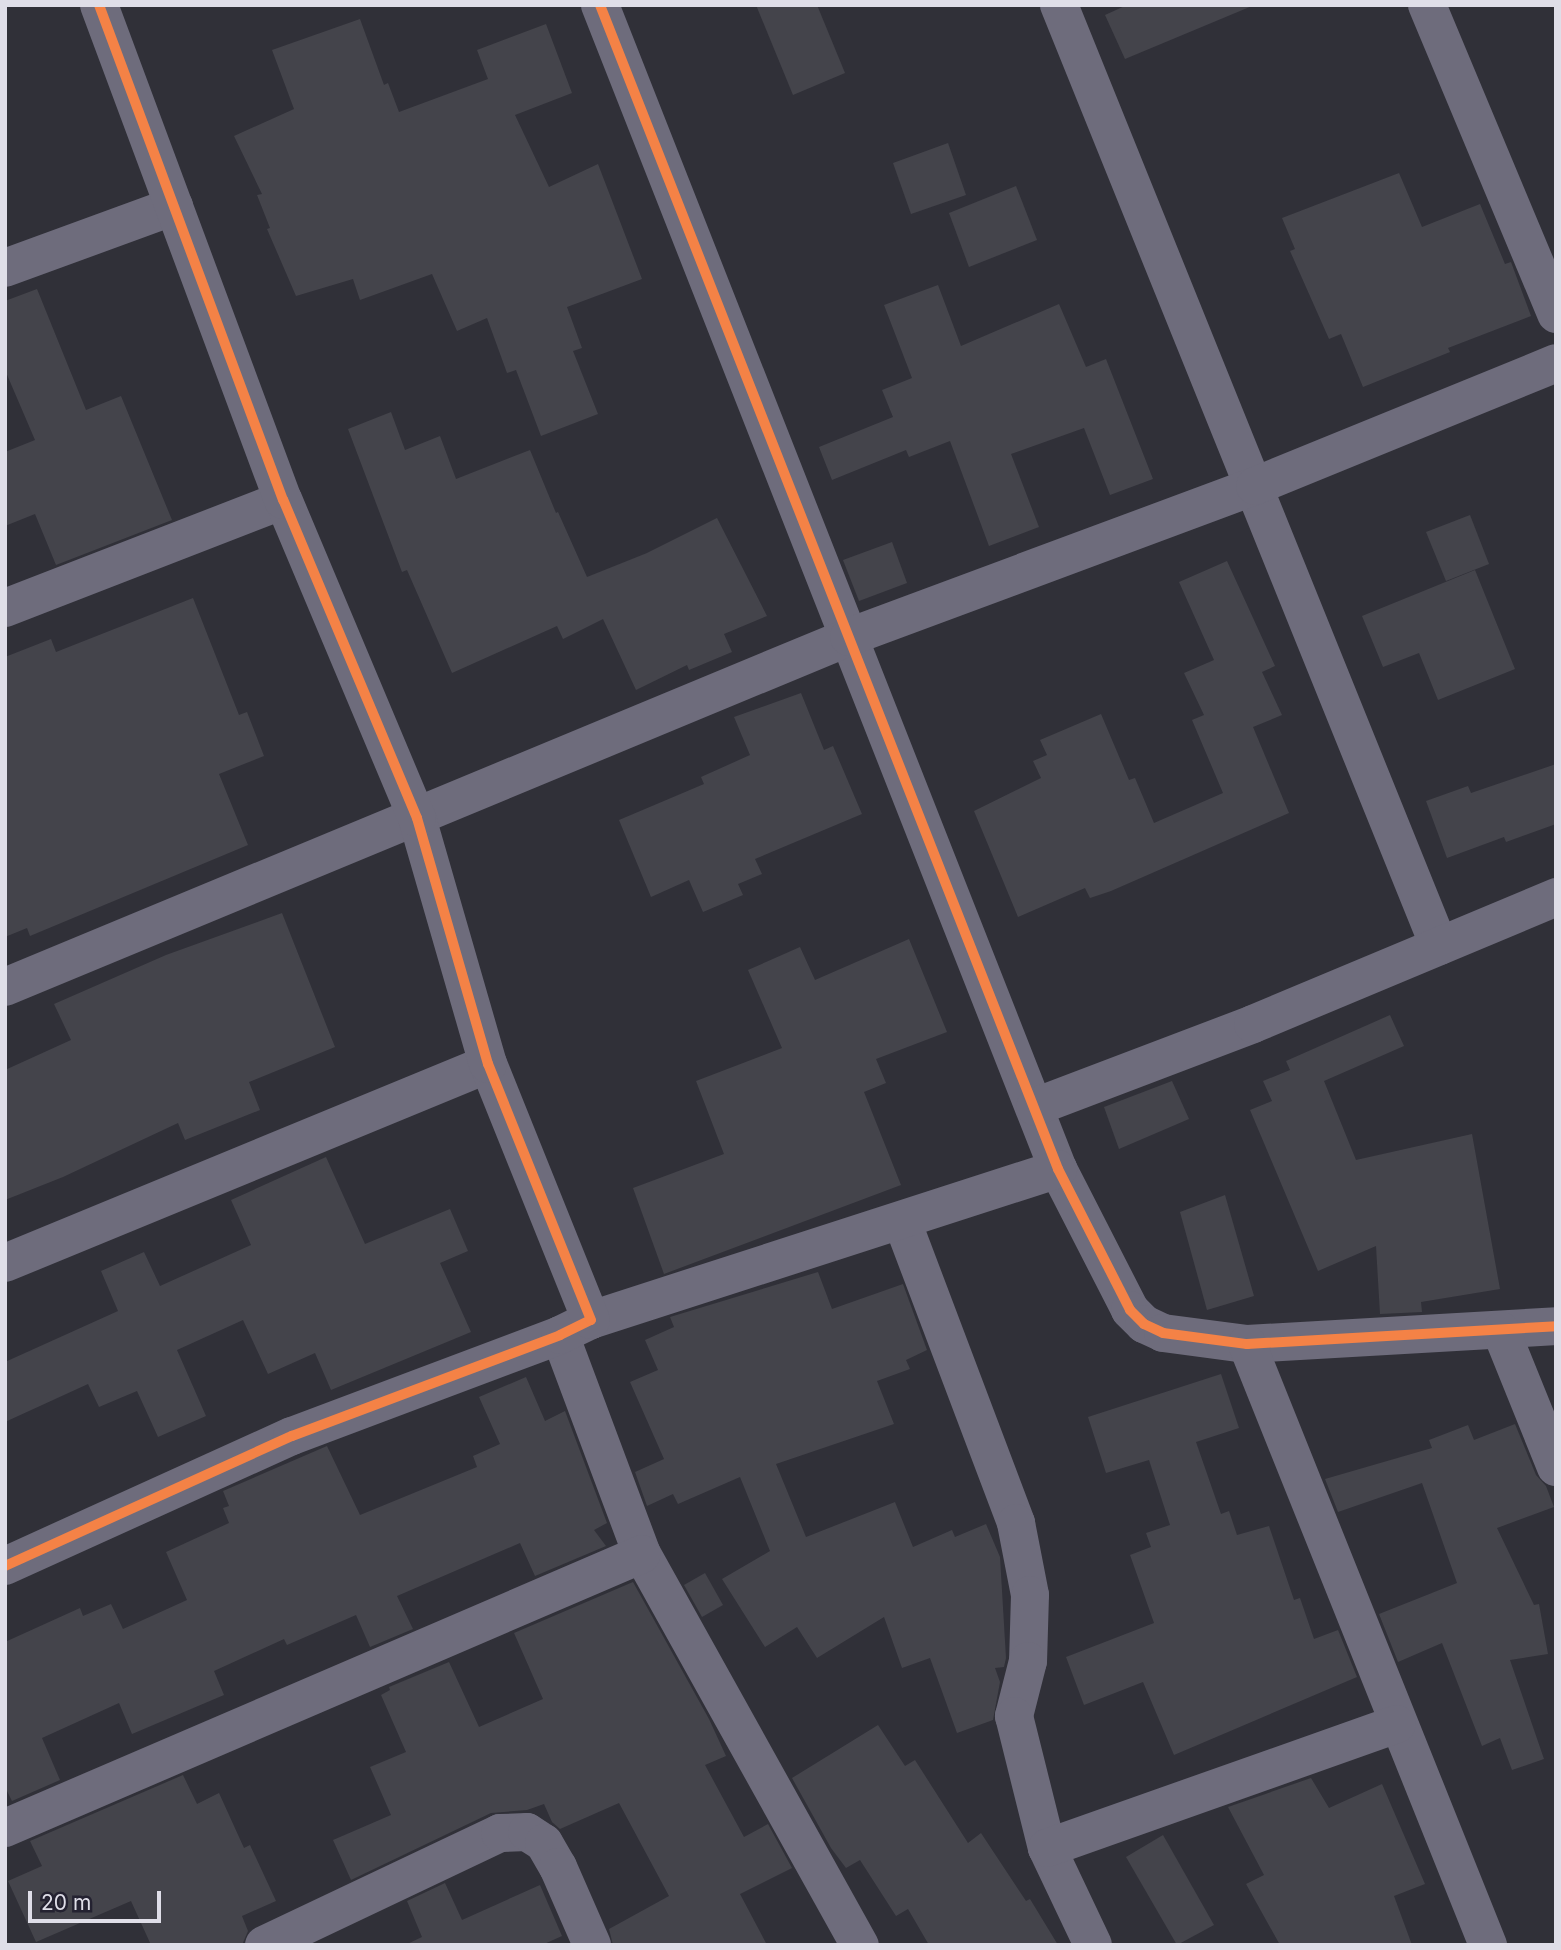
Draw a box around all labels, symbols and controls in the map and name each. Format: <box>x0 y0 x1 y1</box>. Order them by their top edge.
scale bar <box>32 1876 164 1920</box>
text: 20 m <box>41 1890 91 1915</box>

